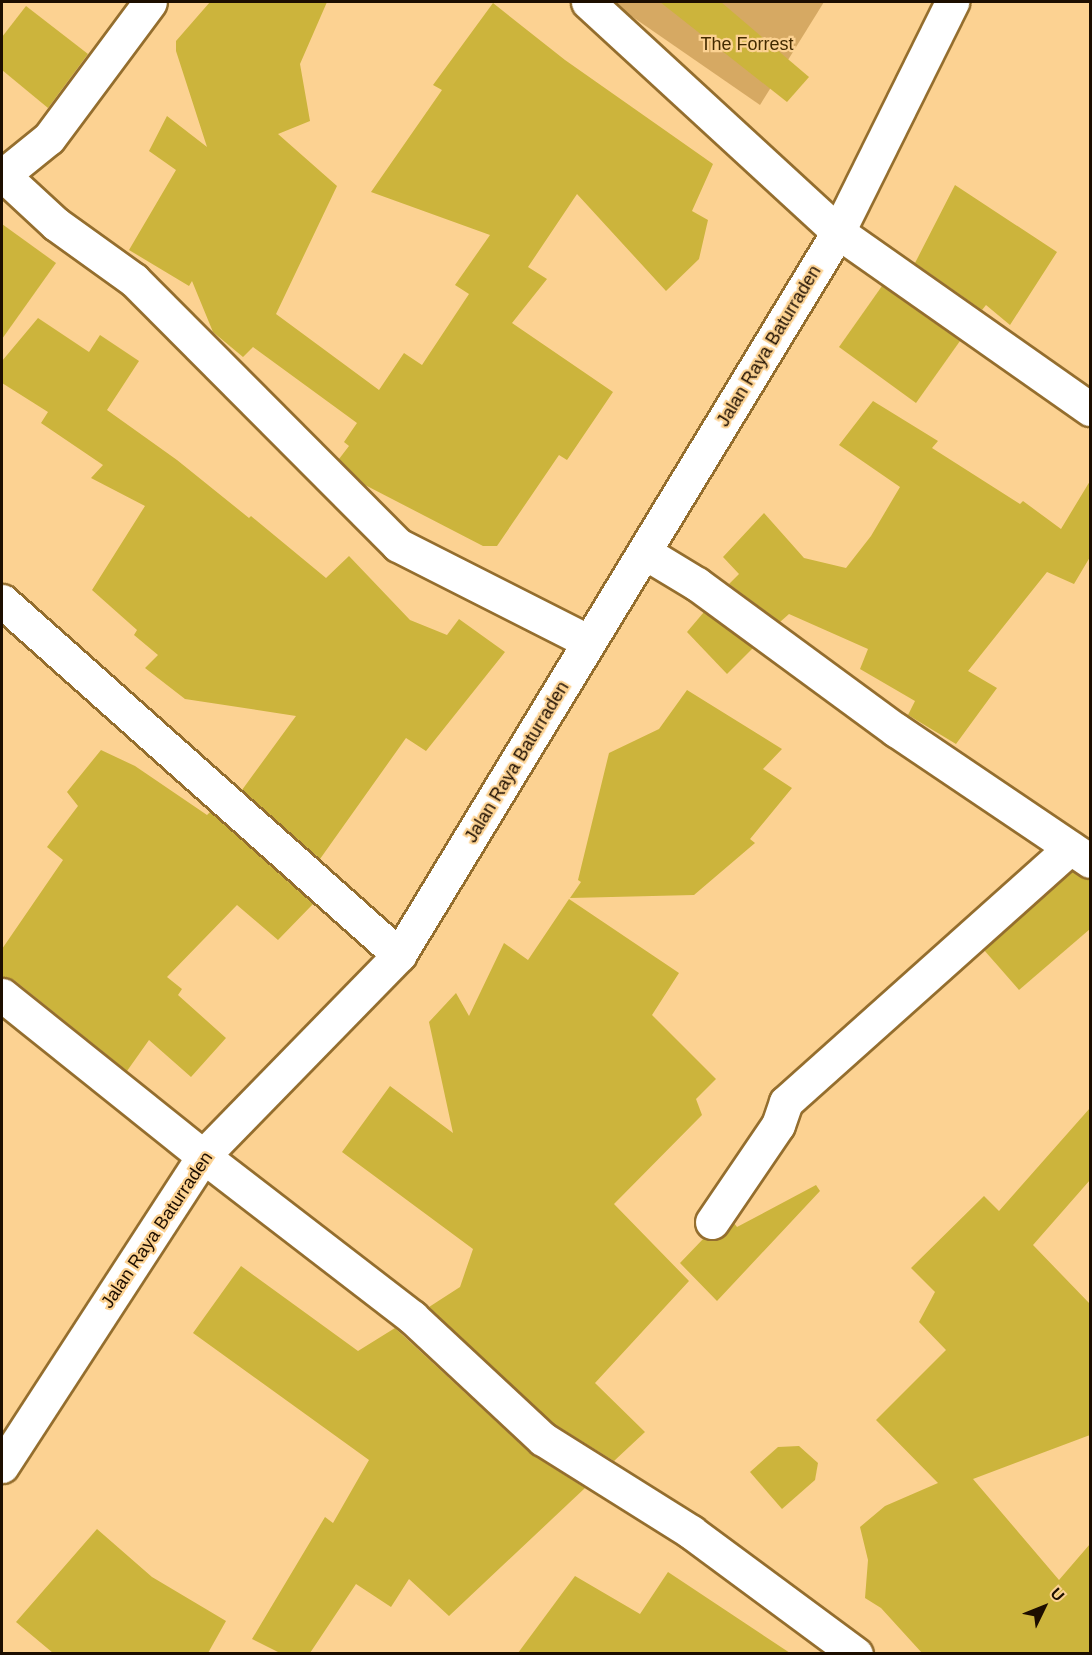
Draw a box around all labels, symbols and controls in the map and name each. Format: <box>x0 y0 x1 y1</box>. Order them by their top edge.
park label: The Forrest <box>700 33 794 55</box>
street label: Jalan Raya Baturraden <box>712 262 826 430</box>
street label: Jalan Raya Baturraden <box>460 678 574 846</box>
street label: Jalan Raya Baturraden <box>97 1148 217 1312</box>
north arrow <box>1014 1577 1074 1637</box>
text: U <box>1047 1584 1068 1604</box>

